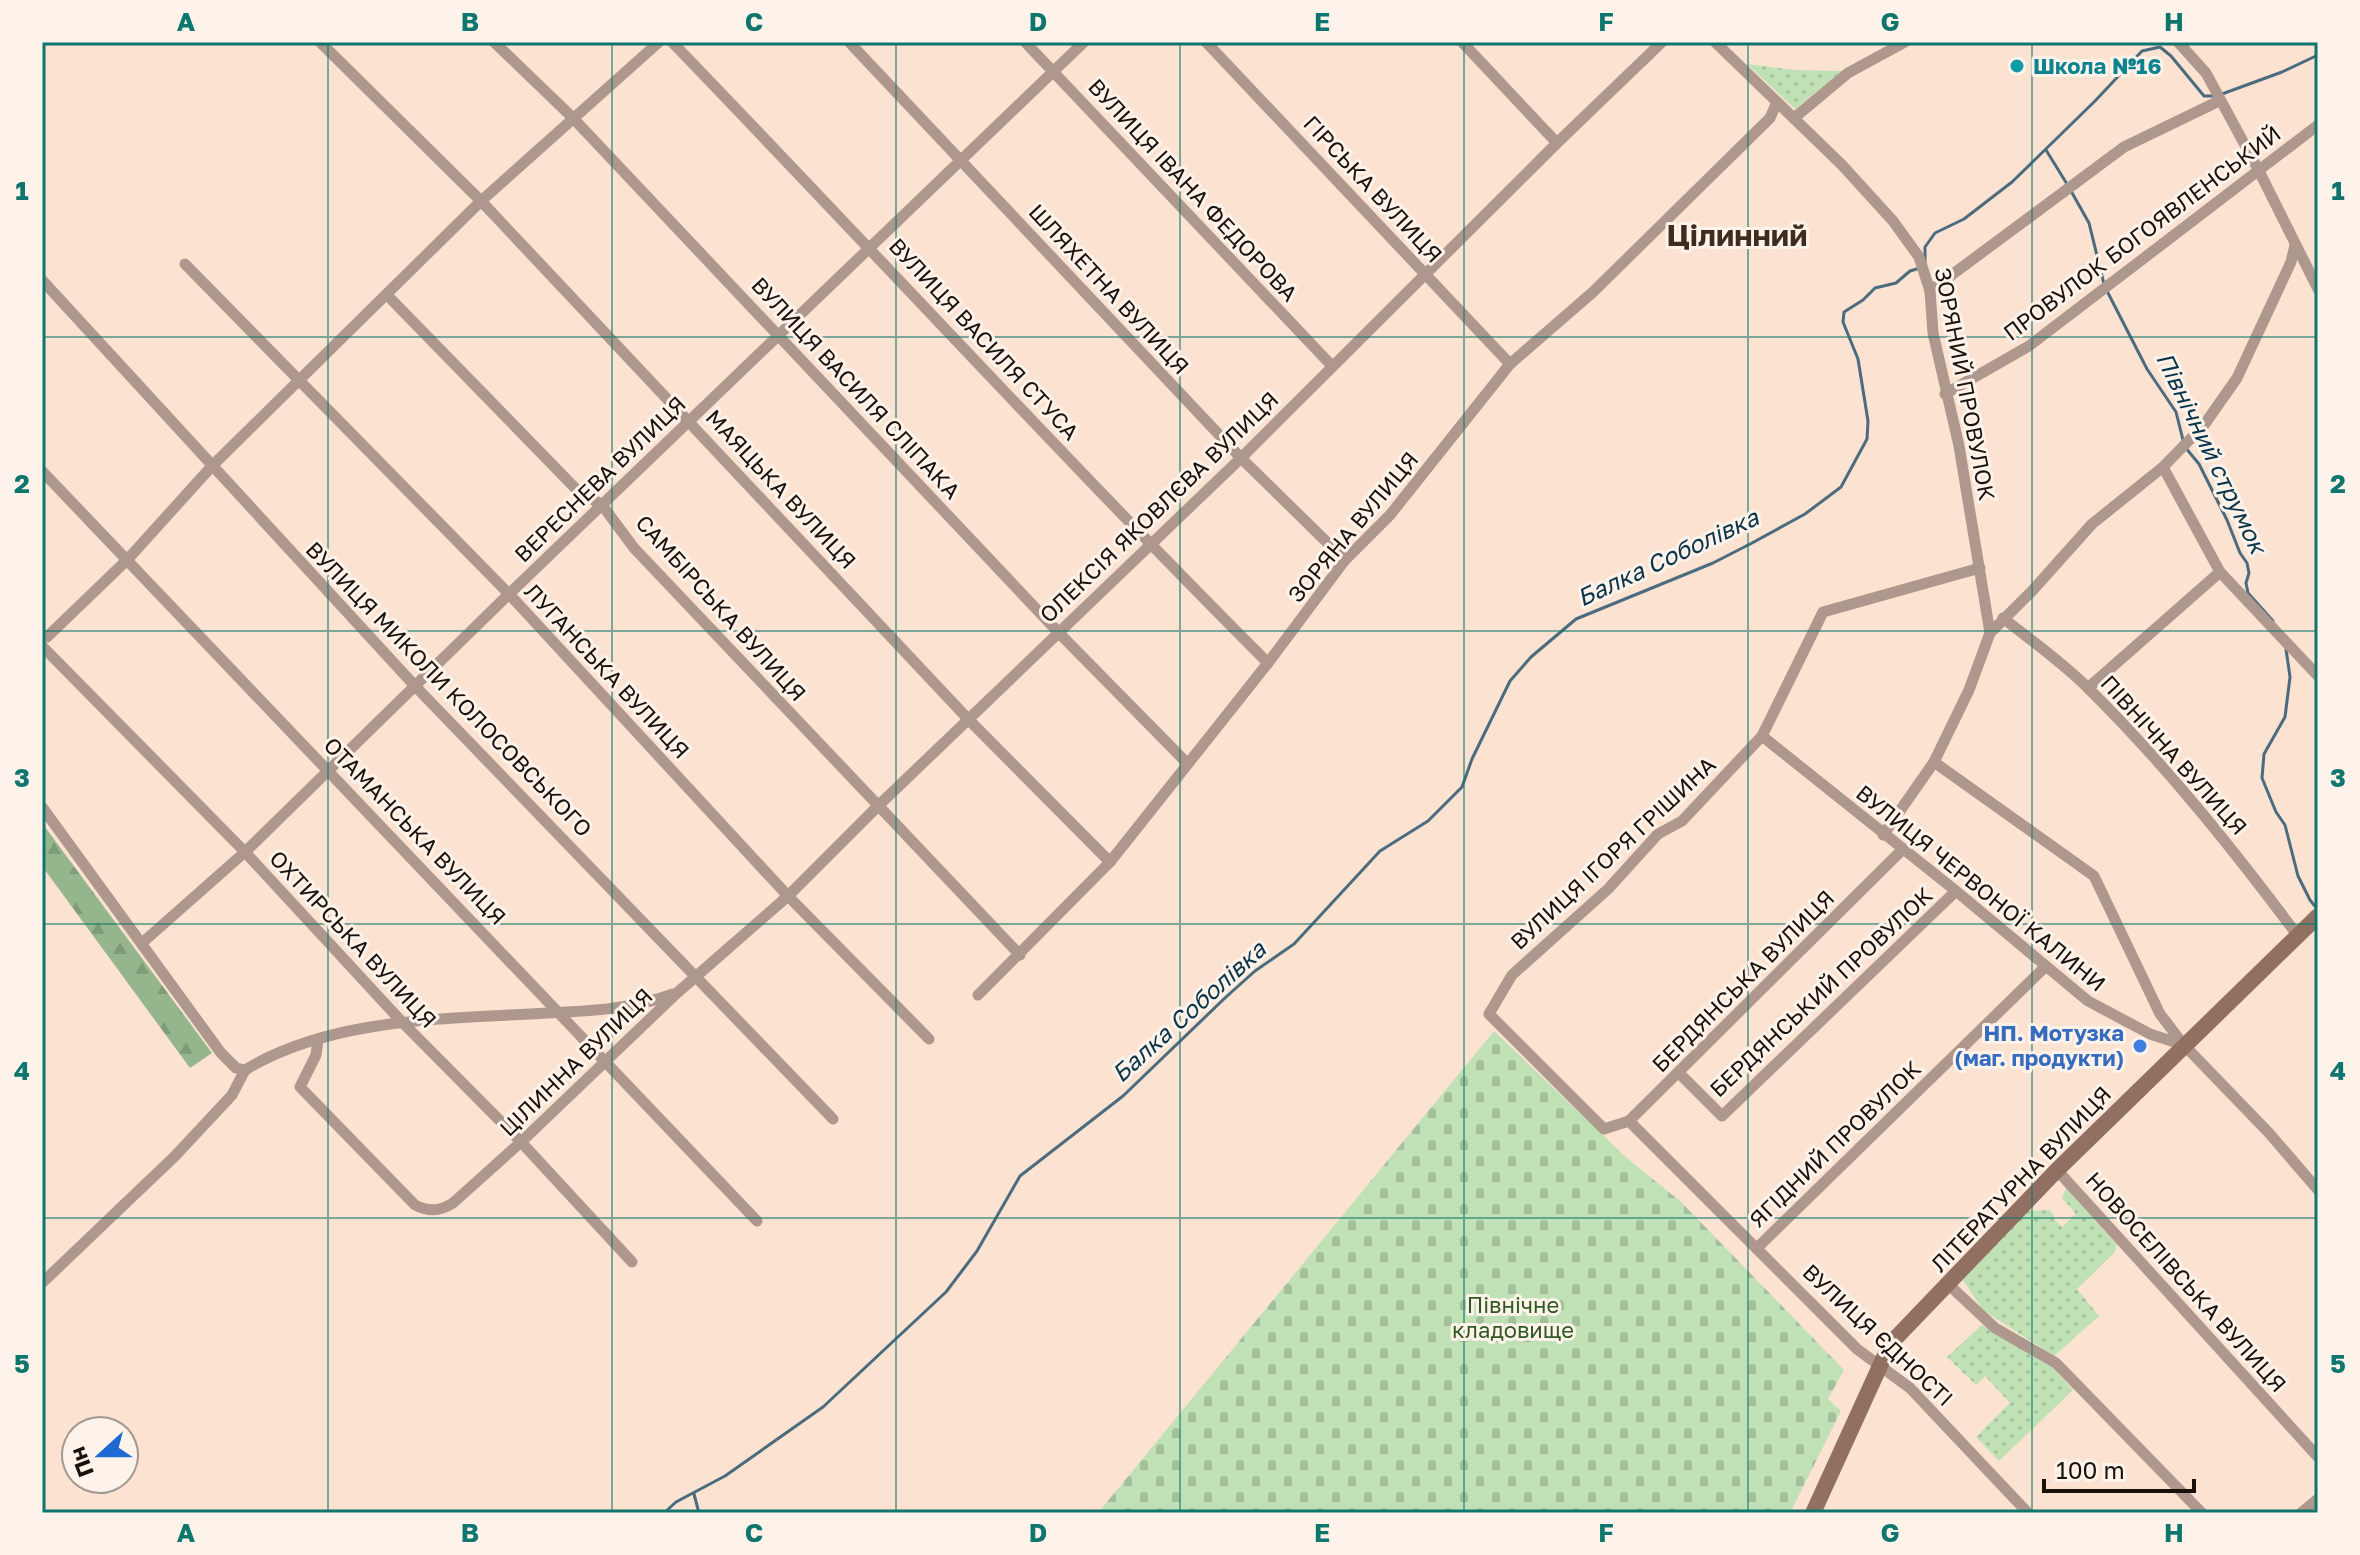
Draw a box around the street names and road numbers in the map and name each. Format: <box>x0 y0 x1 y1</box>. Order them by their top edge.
street label: ВУЛИЦЯ ІВАНА ФЕДОРОВА <box>1083 73 1304 307</box>
street label: ГІРСЬКА ВУЛИЦЯ <box>1298 110 1448 268</box>
street label: ПРОВУЛОК БОГОЯВЛЕНСЬКИЙ <box>1998 119 2286 346</box>
street label: ШЛЯХЕТНА ВУЛИЦЯ <box>1024 198 1195 379</box>
street label: ВУЛИЦЯ ВАСИЛЯ СТУСА <box>884 232 1085 445</box>
street label: ЗОРЯНИЙ ПРОВУЛОК <box>1930 265 2001 503</box>
street label: ВУЛИЦЯ ВАСИЛЯ СЛІПАКА <box>746 271 966 504</box>
street label: ОЛЕКСІЯ ЯКОВЛЄВА ВУЛИЦЯ <box>1034 385 1283 628</box>
street label: ВЕРЕСНЕВА ВУЛИЦЯ <box>508 390 691 567</box>
street label: МАЯЦЬКА ВУЛИЦЯ <box>701 403 862 574</box>
street label: ЗОРЯНА ВУЛИЦЯ <box>1282 446 1424 608</box>
street label: САМБІРСЬКА ВУЛИЦЯ <box>631 509 812 706</box>
street label: ВУЛИЦЯ МИКОЛИ КОЛОСОВСЬКОГО <box>301 535 598 842</box>
street label: ЛУГАНСЬКА ВУЛИЦЯ <box>519 578 695 764</box>
street label: ПІВНІЧНА ВУЛИЦЯ <box>2096 669 2253 840</box>
street label: ОТАМАНСЬКА ВУЛИЦЯ <box>319 731 512 930</box>
street label: ВУЛИЦЯ ІГОРЯ ГРІШИНА <box>1505 750 1721 955</box>
street label: ВУЛИЦЯ ЧЕРВОНОЇ КАЛИНИ <box>1851 779 2111 997</box>
street label: ОХТИРСЬКА ВУЛИЦЯ <box>264 844 442 1033</box>
street label: БЕРДЯНСЬКИЙ ПРОВУЛОК <box>1704 881 1938 1102</box>
street label: БЕРДЯНСЬКА ВУЛИЦЯ <box>1646 884 1839 1077</box>
street label: ЦІЛИННА ВУЛИЦЯ <box>494 982 658 1141</box>
street label: ЯГІДНИЙ ПРОВУЛОК <box>1743 1055 1926 1233</box>
street label: ЛІТЕРАТУРНА ВУЛИЦЯ <box>1925 1080 2116 1277</box>
street label: НОВОСЕЛІВСЬКА ВУЛИЦЯ <box>2080 1166 2292 1397</box>
street label: ВУЛИЦЯ ЄДНОСТІ <box>1798 1258 1959 1411</box>

